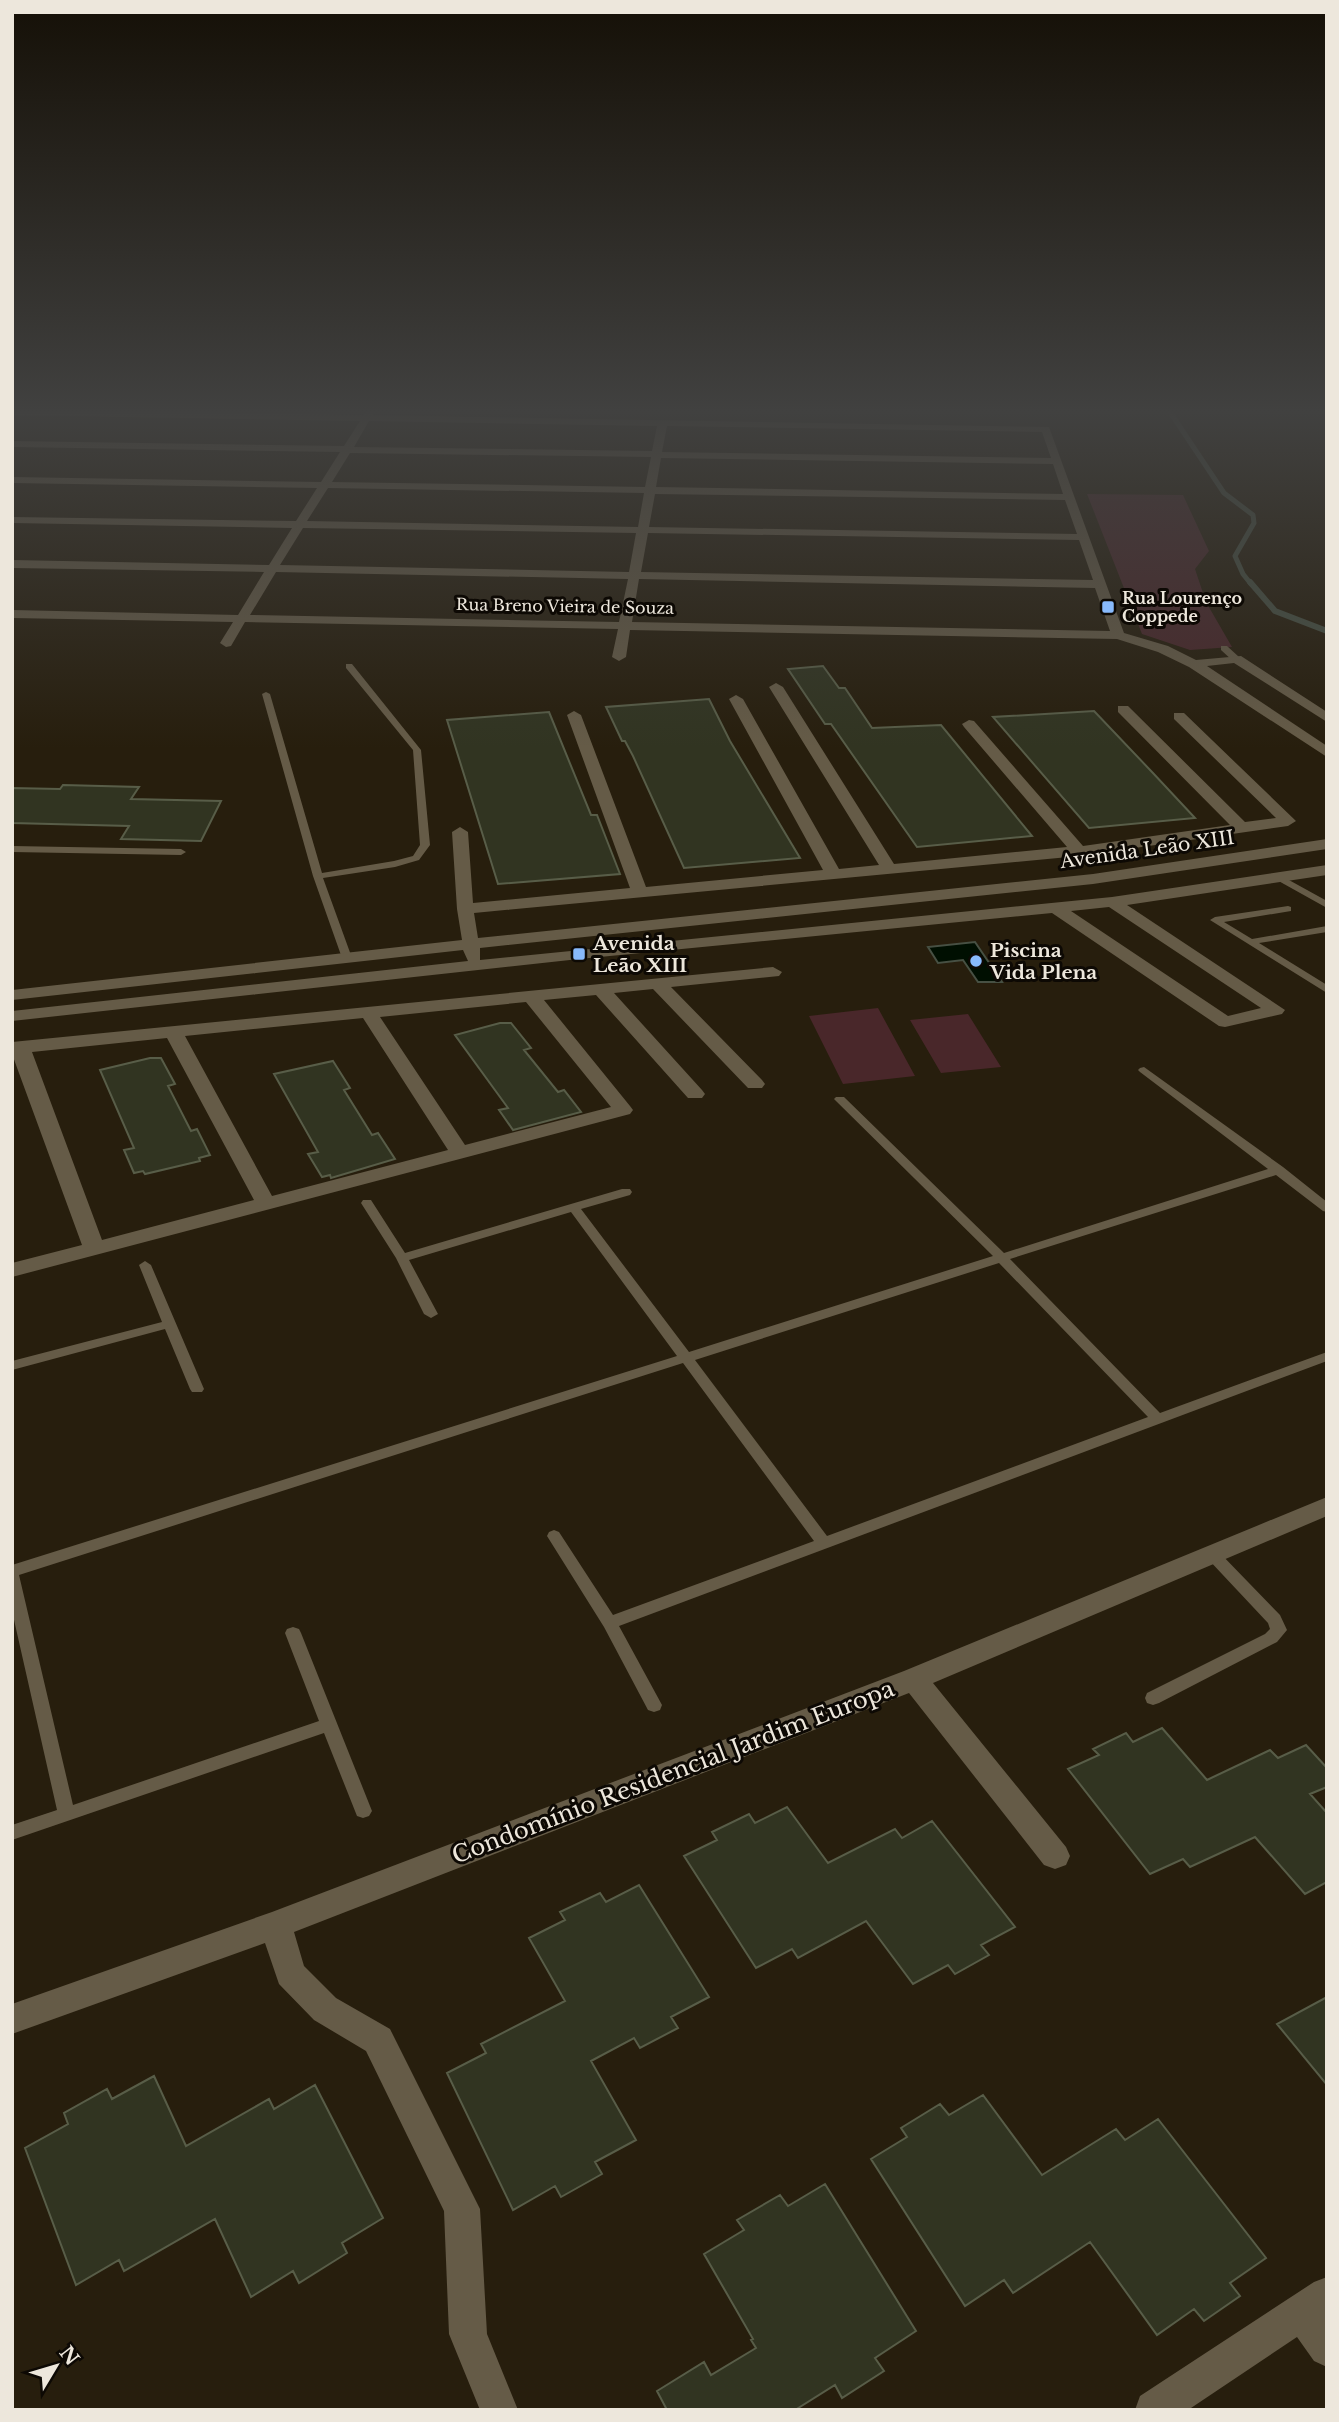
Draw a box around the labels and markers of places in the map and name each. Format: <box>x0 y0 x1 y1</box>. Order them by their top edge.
place label: Rua Lourenço Coppede <box>1122 588 1242 626</box>
marker: Rua Lourenço Coppede <box>1100 599 1116 615</box>
place label: Avenida Leão XIII <box>592 932 687 977</box>
place label: Piscina Vida Plena <box>989 939 1097 984</box>
marker: Avenida Leão XIII <box>571 946 587 962</box>
marker: Piscina Vida Plena <box>968 953 984 969</box>

